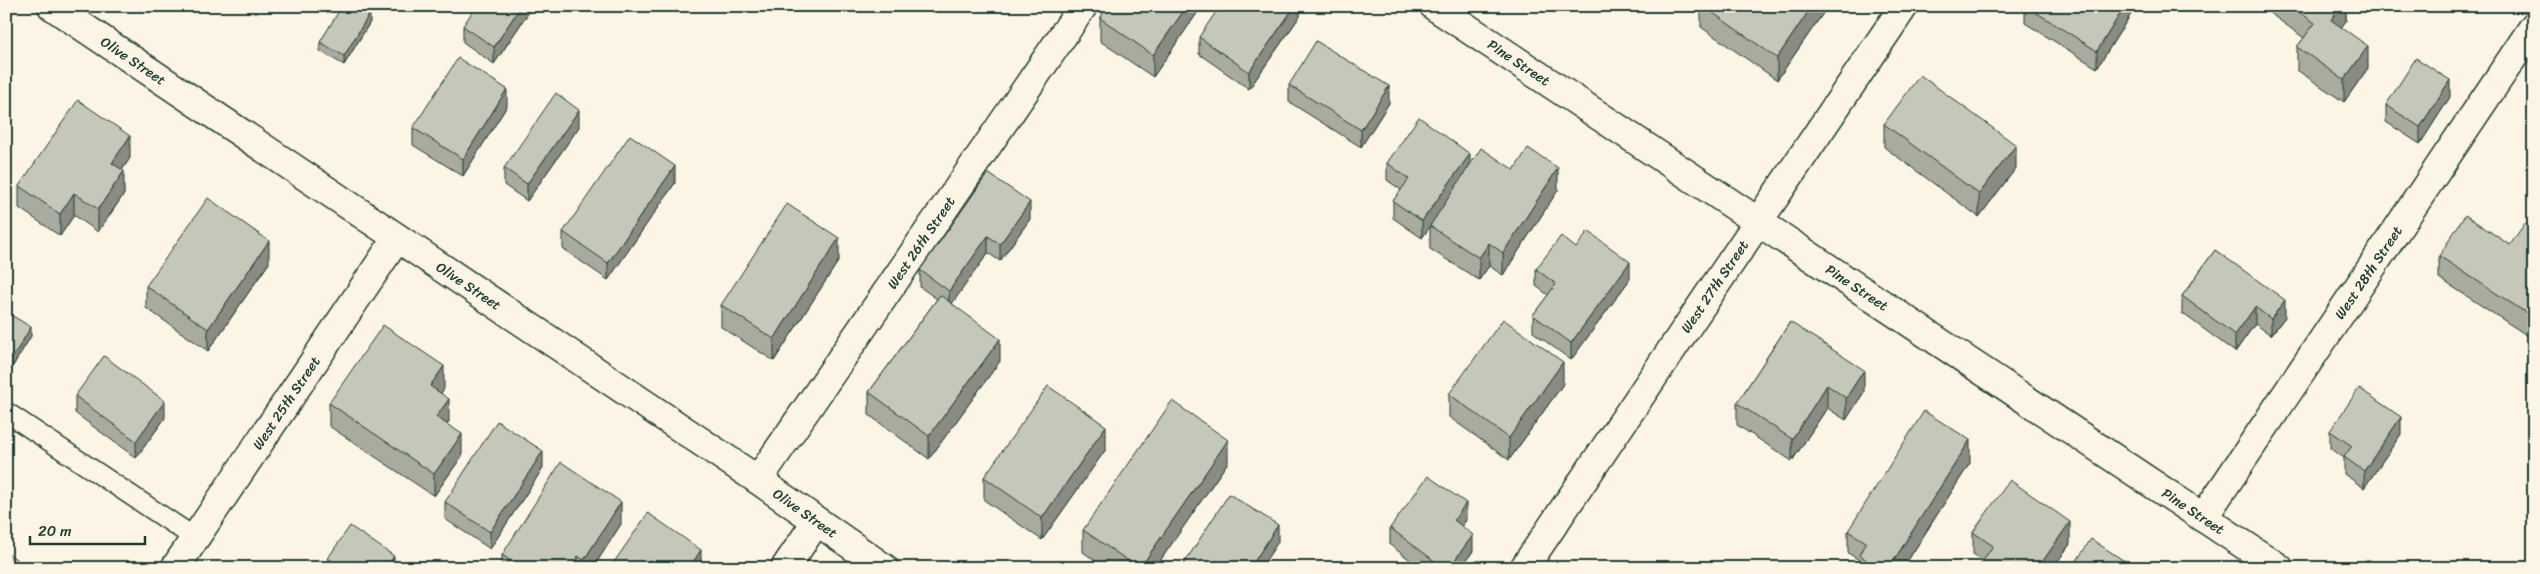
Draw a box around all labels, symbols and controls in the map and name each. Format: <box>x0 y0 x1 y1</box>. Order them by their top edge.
street label: Olive Street <box>95 29 171 92</box>
street label: Pine Street <box>1482 32 1556 93</box>
street label: West 26th Street <box>880 191 962 294</box>
street label: West 28th Street <box>2328 220 2409 324</box>
street label: West 27th Street <box>1674 235 1755 338</box>
street label: Olive Street <box>431 255 507 317</box>
street label: Pine Street <box>1820 257 1894 318</box>
street label: West 25th Street <box>245 351 327 455</box>
street label: Olive Street <box>768 481 843 545</box>
street label: Pine Street <box>2157 481 2230 541</box>
scale bar <box>30 514 145 546</box>
text: 20 m <box>38 518 72 544</box>

